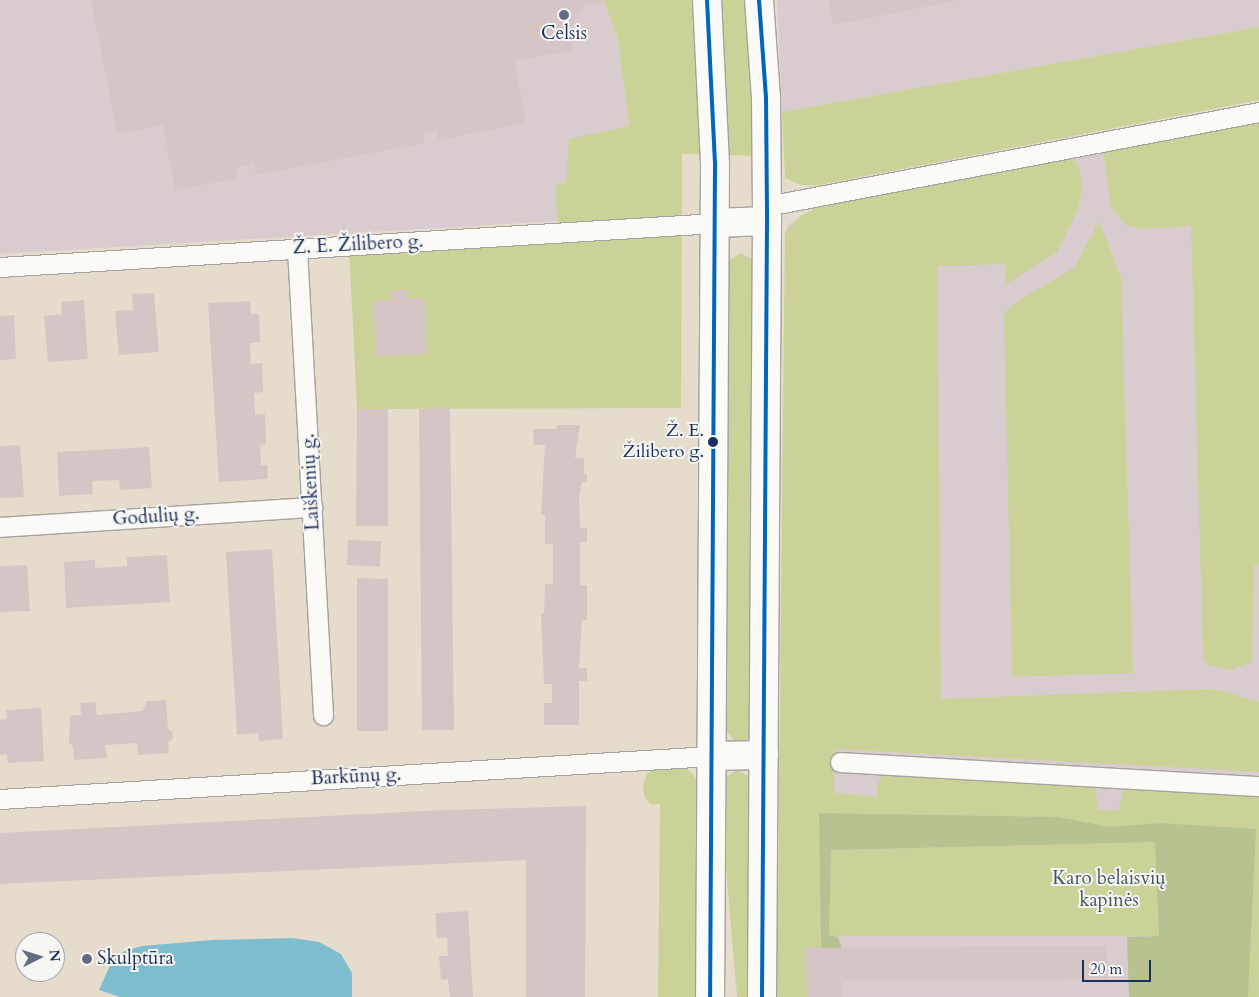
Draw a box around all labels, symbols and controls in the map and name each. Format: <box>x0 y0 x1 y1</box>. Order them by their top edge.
marker: Celsis <box>558 9 570 21</box>
place label: Celsis <box>541 23 587 45</box>
street label: Ž. E. Žilibero g. <box>292 230 424 260</box>
place label: Ž. E. Žilibero g. <box>623 421 704 464</box>
street label: Laiškenių g. <box>297 433 325 531</box>
marker: Ž. E. Žilibero g. <box>708 437 718 447</box>
street label: Godulių g. <box>112 503 200 531</box>
street label: Barkūnų g. <box>310 763 402 791</box>
park label: Karo belaisvių kapinės <box>1052 868 1166 912</box>
north arrow <box>15 932 65 982</box>
place label: Skulptūra <box>97 948 174 970</box>
text: N <box>44 949 64 963</box>
scale bar <box>1084 950 1153 982</box>
marker: Skulptūra <box>81 953 93 965</box>
text: 20 m <box>1090 959 1122 979</box>

